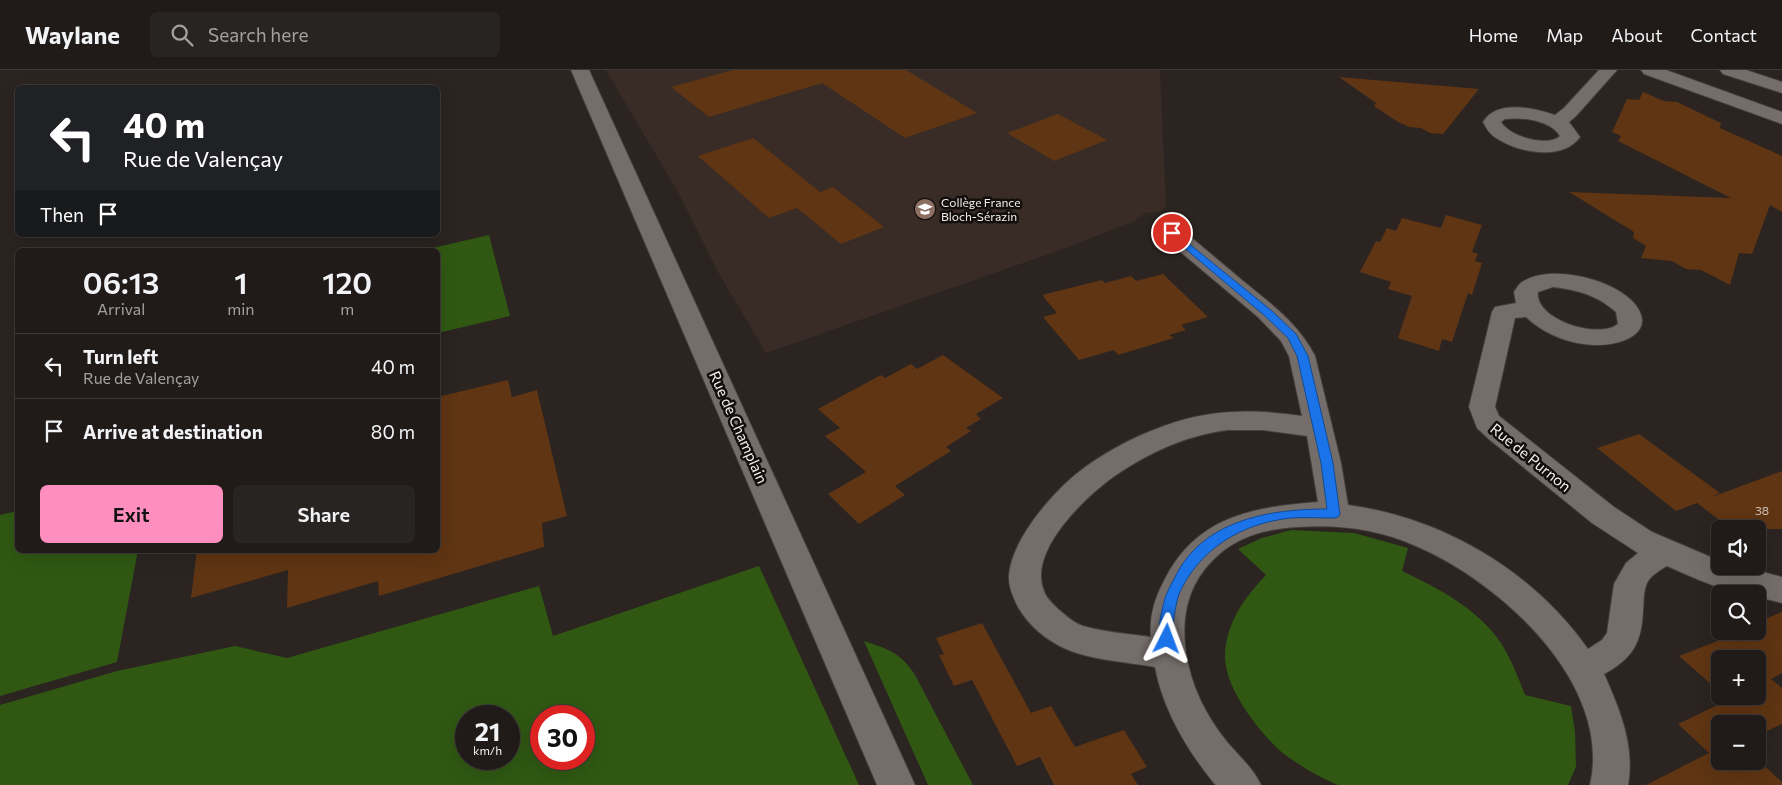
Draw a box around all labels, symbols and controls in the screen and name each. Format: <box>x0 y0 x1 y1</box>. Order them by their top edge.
search box <box>150 12 500 57</box>
text: Waylane <box>25 20 120 49</box>
icon: search <box>168 21 196 49</box>
text: Search here <box>208 23 308 46</box>
text: Home <box>1469 24 1518 46</box>
text: Map <box>1546 24 1583 46</box>
text: About <box>1611 24 1663 46</box>
text: Contact <box>1691 24 1757 46</box>
text: 40 m <box>123 102 205 145</box>
icon: left <box>40 105 105 170</box>
text: Rue de Valençay <box>123 145 283 172</box>
place label: Collège France Bloch-Sérazin <box>941 195 1021 223</box>
school or university icon: Collège France Bloch-Sérazin <box>913 197 937 221</box>
icon: arrive <box>94 200 122 228</box>
text: Then <box>40 203 84 226</box>
pin <box>1151 212 1193 254</box>
icon: arrive <box>1158 219 1186 247</box>
text: 06:13 <box>83 263 159 300</box>
text: 1 <box>234 263 247 300</box>
text: 120 <box>322 263 372 300</box>
text: Arrival <box>97 299 145 318</box>
text: min <box>227 299 254 318</box>
text: m <box>340 299 354 318</box>
text: Turn left <box>83 345 158 368</box>
icon: left <box>40 352 68 380</box>
text: 40 m <box>371 355 415 378</box>
text: Rue de Valençay <box>83 368 199 387</box>
street label: Rue de Champlain <box>706 368 772 486</box>
icon: arrive <box>40 417 68 445</box>
street label: Rue de Purnon <box>1487 419 1575 495</box>
text: Arrive at destination <box>83 420 263 443</box>
text: 80 m <box>371 420 415 443</box>
button: Exit <box>40 485 223 543</box>
button: Share <box>233 485 415 543</box>
house number: 38 <box>1755 503 1769 517</box>
map controls <box>1711 520 1766 770</box>
button: sound <box>1711 520 1766 575</box>
button: search <box>1711 585 1766 640</box>
position arrow <box>1140 612 1192 664</box>
button: + <box>1711 650 1766 705</box>
speed limit sign: 30 <box>530 705 595 770</box>
button: − <box>1711 715 1766 770</box>
text: 21 <box>475 716 500 746</box>
text: km/h <box>473 743 502 757</box>

